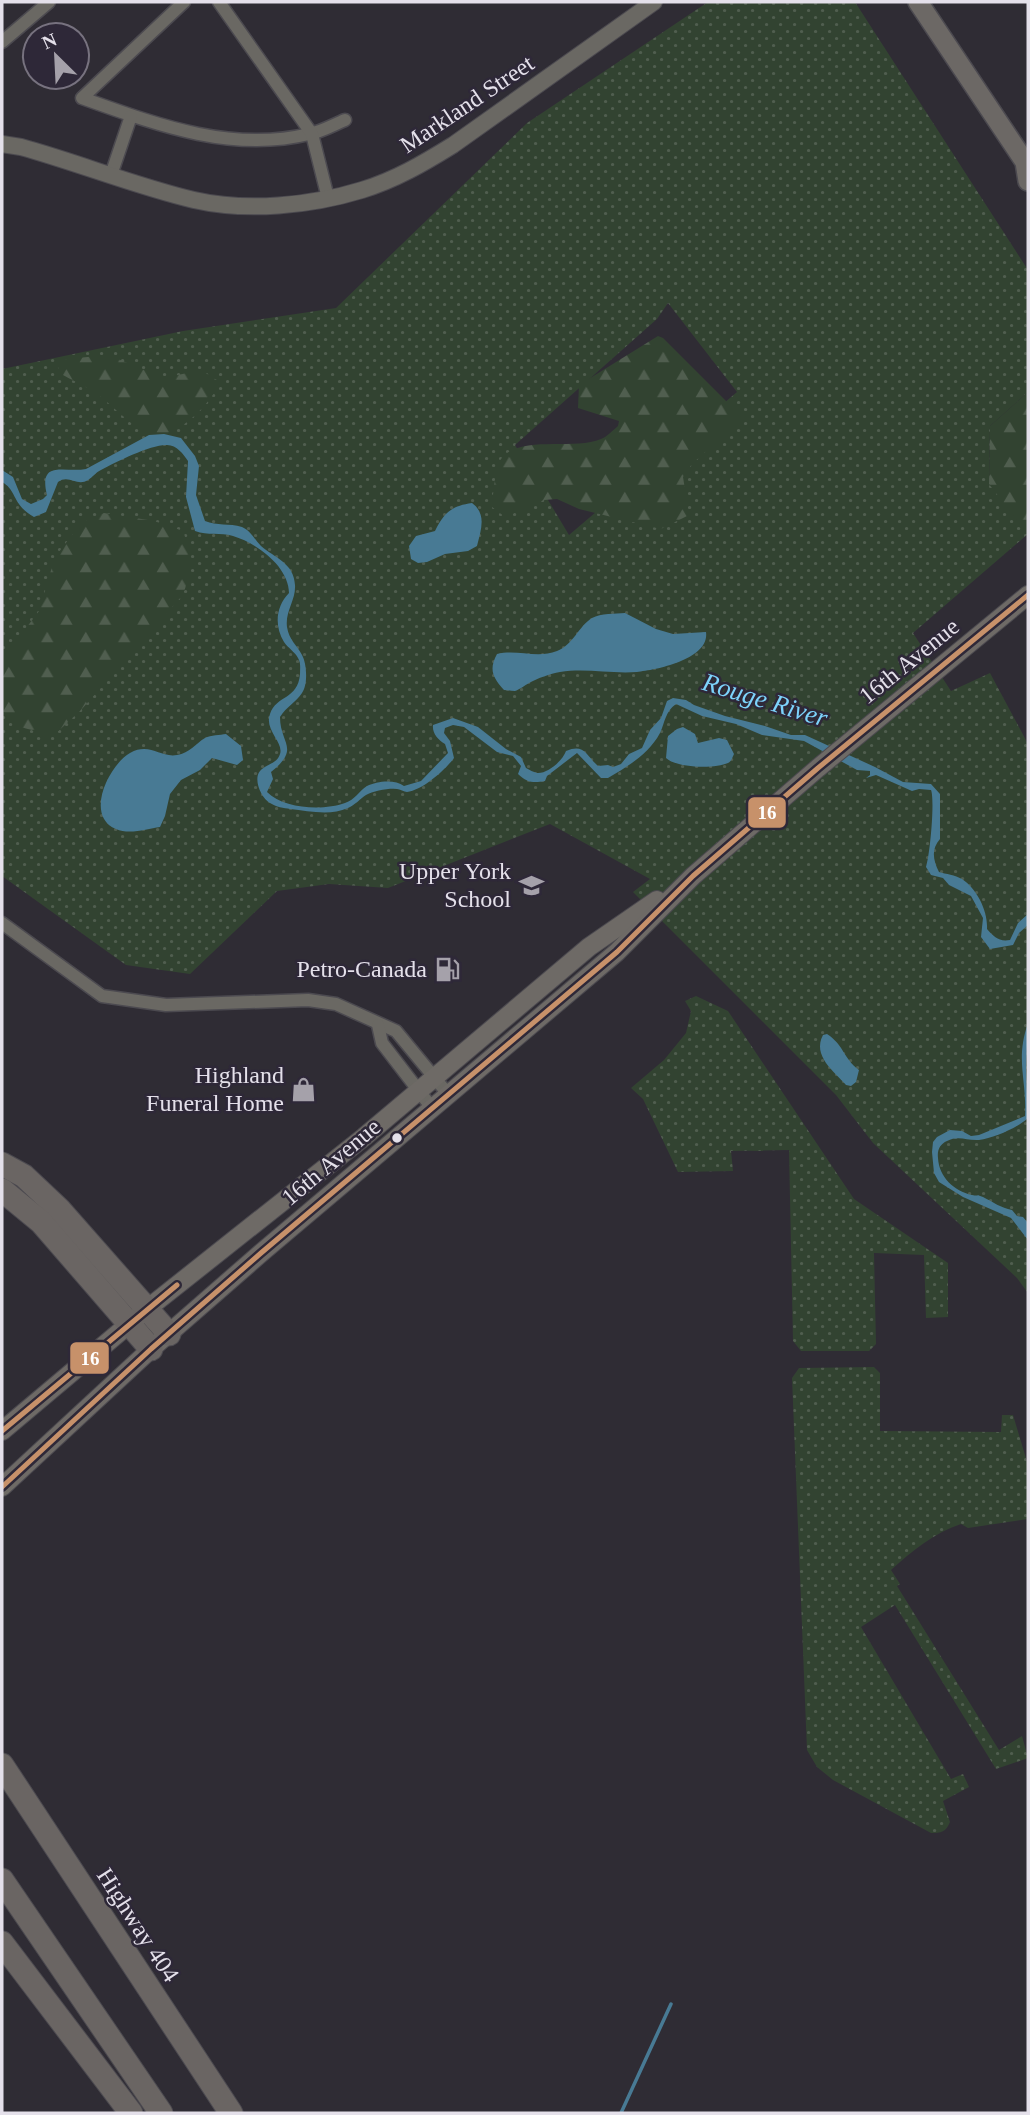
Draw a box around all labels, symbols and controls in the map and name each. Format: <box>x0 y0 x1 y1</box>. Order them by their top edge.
north arrow <box>21 21 91 91</box>
text: N <box>39 28 60 53</box>
street label: Markland Street <box>395 50 539 158</box>
street label: 16th Avenue <box>854 613 964 709</box>
water label: Rouge River <box>698 667 832 733</box>
line badge: 16 <box>747 796 787 829</box>
text: 16 <box>758 802 777 823</box>
place label: Upper York School <box>399 858 511 912</box>
school or university icon: Upper York School <box>517 871 545 899</box>
fuel station icon: Petro-Canada <box>433 955 461 983</box>
place label: Petro-Canada <box>296 956 427 982</box>
place label: Highland Funeral Home <box>146 1062 284 1116</box>
shop icon: Highland Funeral Home <box>290 1075 318 1103</box>
street label: 16th Avenue <box>277 1113 385 1211</box>
unlabelled marker <box>390 1131 404 1145</box>
line badge: 16 <box>69 1341 110 1375</box>
text: 16 <box>81 1348 100 1369</box>
street label: Highway 404 <box>92 1863 184 1987</box>

